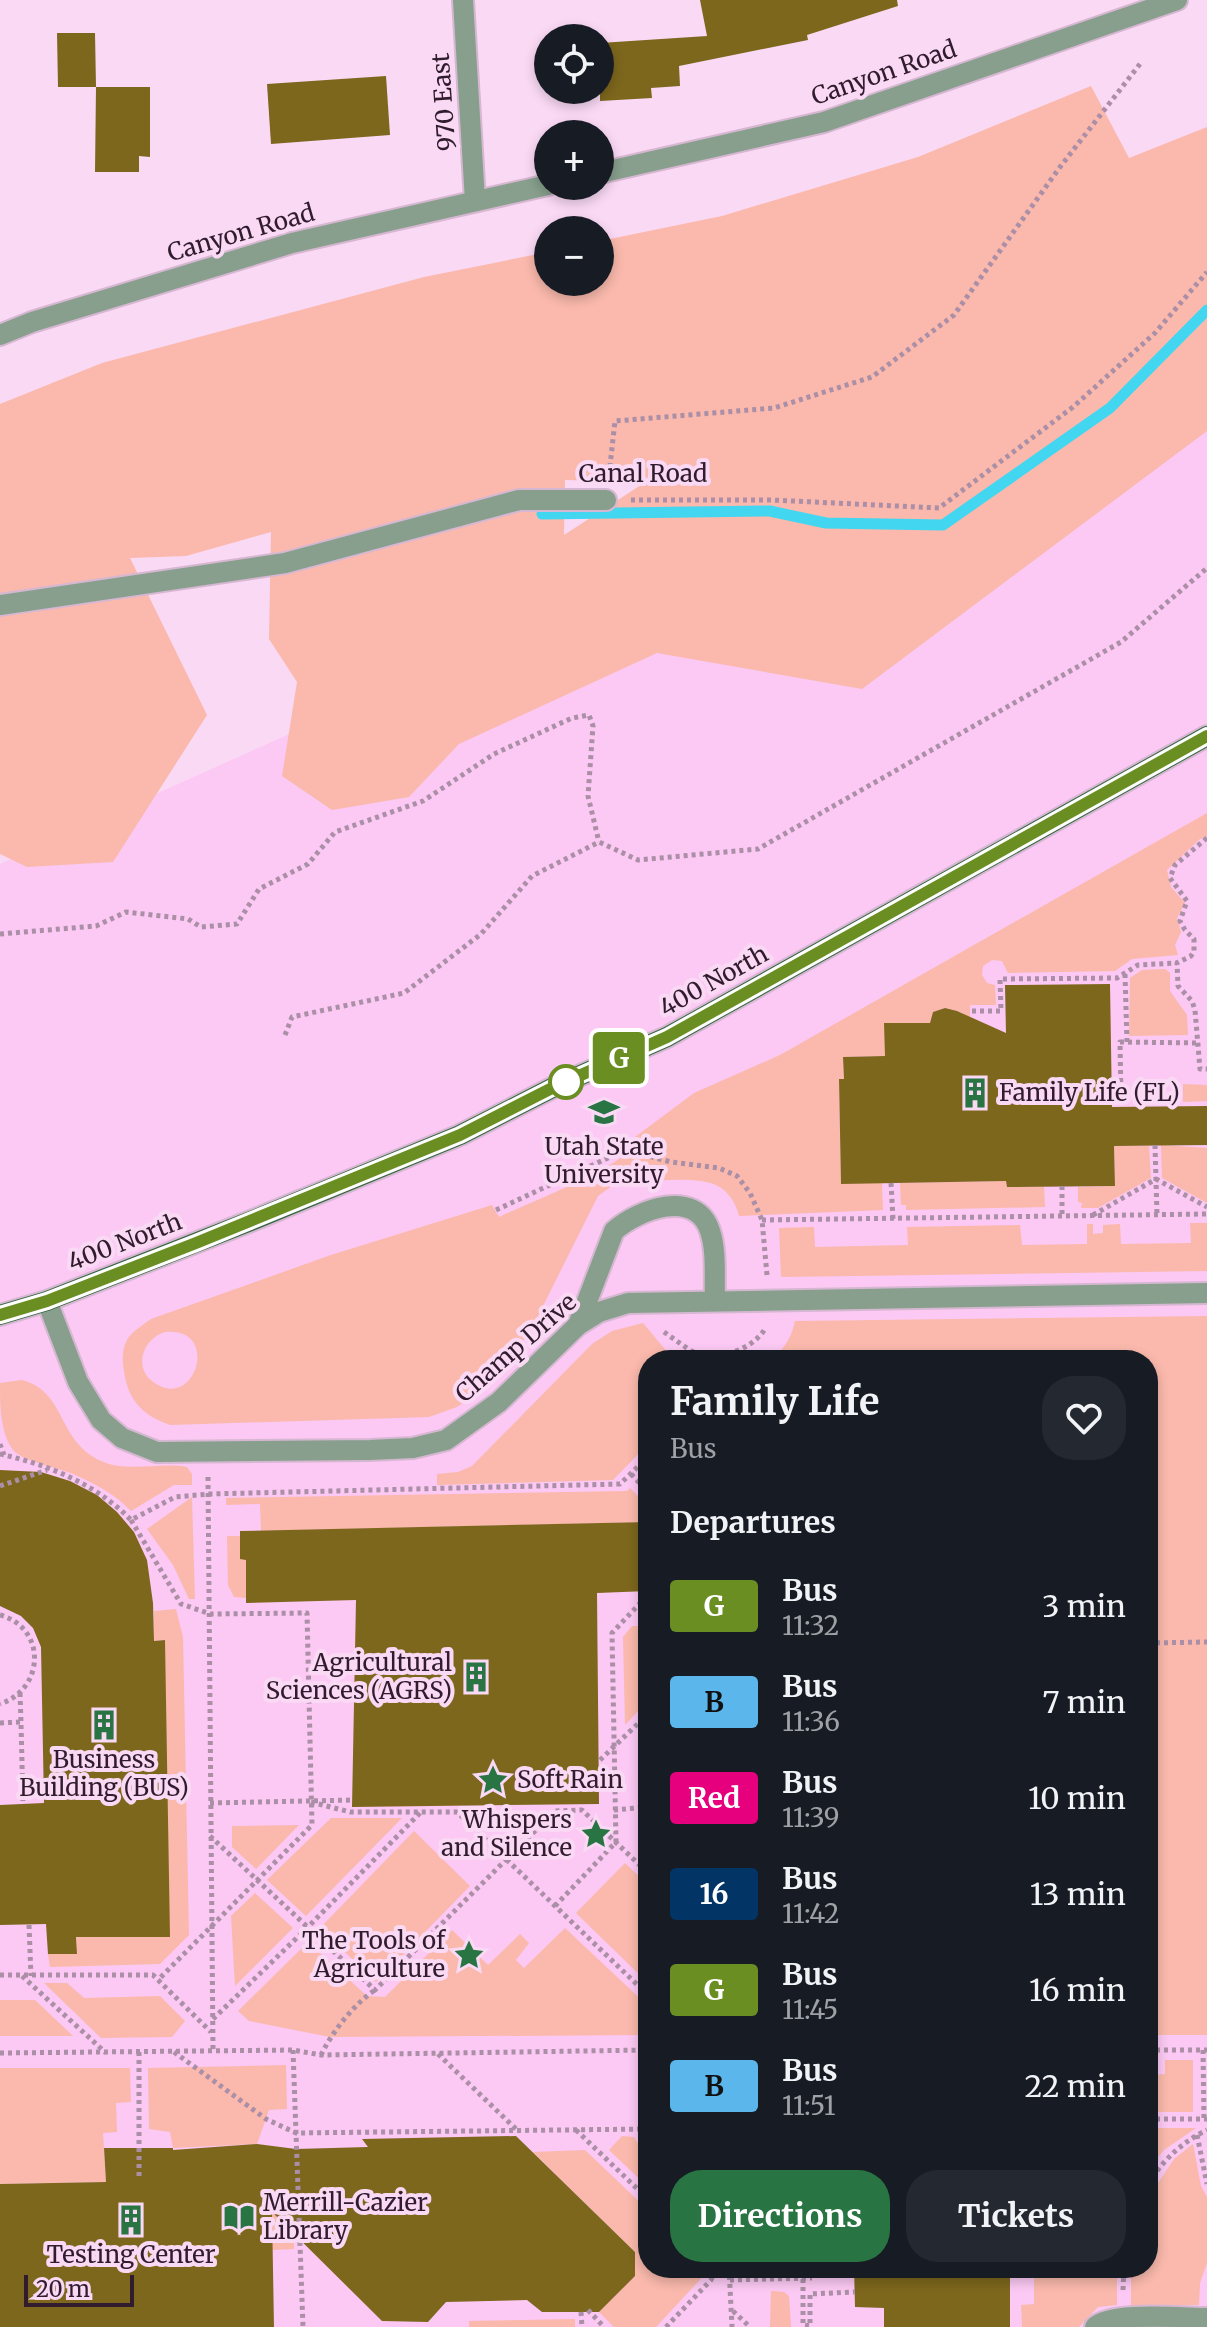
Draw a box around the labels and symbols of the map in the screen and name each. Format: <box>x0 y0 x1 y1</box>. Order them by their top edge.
street label: Canyon Road <box>807 33 961 112</box>
street label: 970 East <box>425 51 462 152</box>
street label: Canyon Road <box>164 197 318 268</box>
street label: Canal Road <box>578 458 708 489</box>
street label: 400 North <box>654 938 774 1023</box>
line badge: G <box>593 1032 645 1084</box>
unlabelled marker <box>549 1065 583 1099</box>
building icon: Family Life (FL) <box>958 1076 992 1110</box>
place label: Family Life (FL) <box>999 1077 1180 1108</box>
school or university icon: Utah State University <box>587 1095 621 1129</box>
place label: Utah State University <box>544 1131 664 1190</box>
street label: 400 North <box>63 1206 186 1277</box>
street label: Champ Drive <box>449 1287 583 1409</box>
place label: Agricultural Sciences (AGRS) <box>266 1647 452 1706</box>
building icon: Agricultural Sciences (AGRS) <box>459 1660 493 1694</box>
building icon: Business Building (BUS) <box>87 1708 121 1742</box>
place label: Business Building (BUS) <box>19 1744 189 1803</box>
place icon: Soft Rain <box>476 1763 510 1797</box>
place label: Soft Rain <box>517 1764 623 1795</box>
place label: Whispers and Silence <box>441 1804 572 1863</box>
place icon: Whispers and Silence <box>579 1817 613 1851</box>
place label: The Tools of Agriculture <box>302 1925 446 1984</box>
place icon: The Tools of Agriculture <box>452 1938 486 1972</box>
place label: Merrill-Cazier Library <box>263 2187 428 2246</box>
library icon: Merrill-Cazier Library <box>222 2200 256 2234</box>
building icon: Testing Center <box>114 2203 148 2237</box>
place label: Testing Center <box>46 2239 216 2270</box>
scale bar <box>24 2271 134 2307</box>

